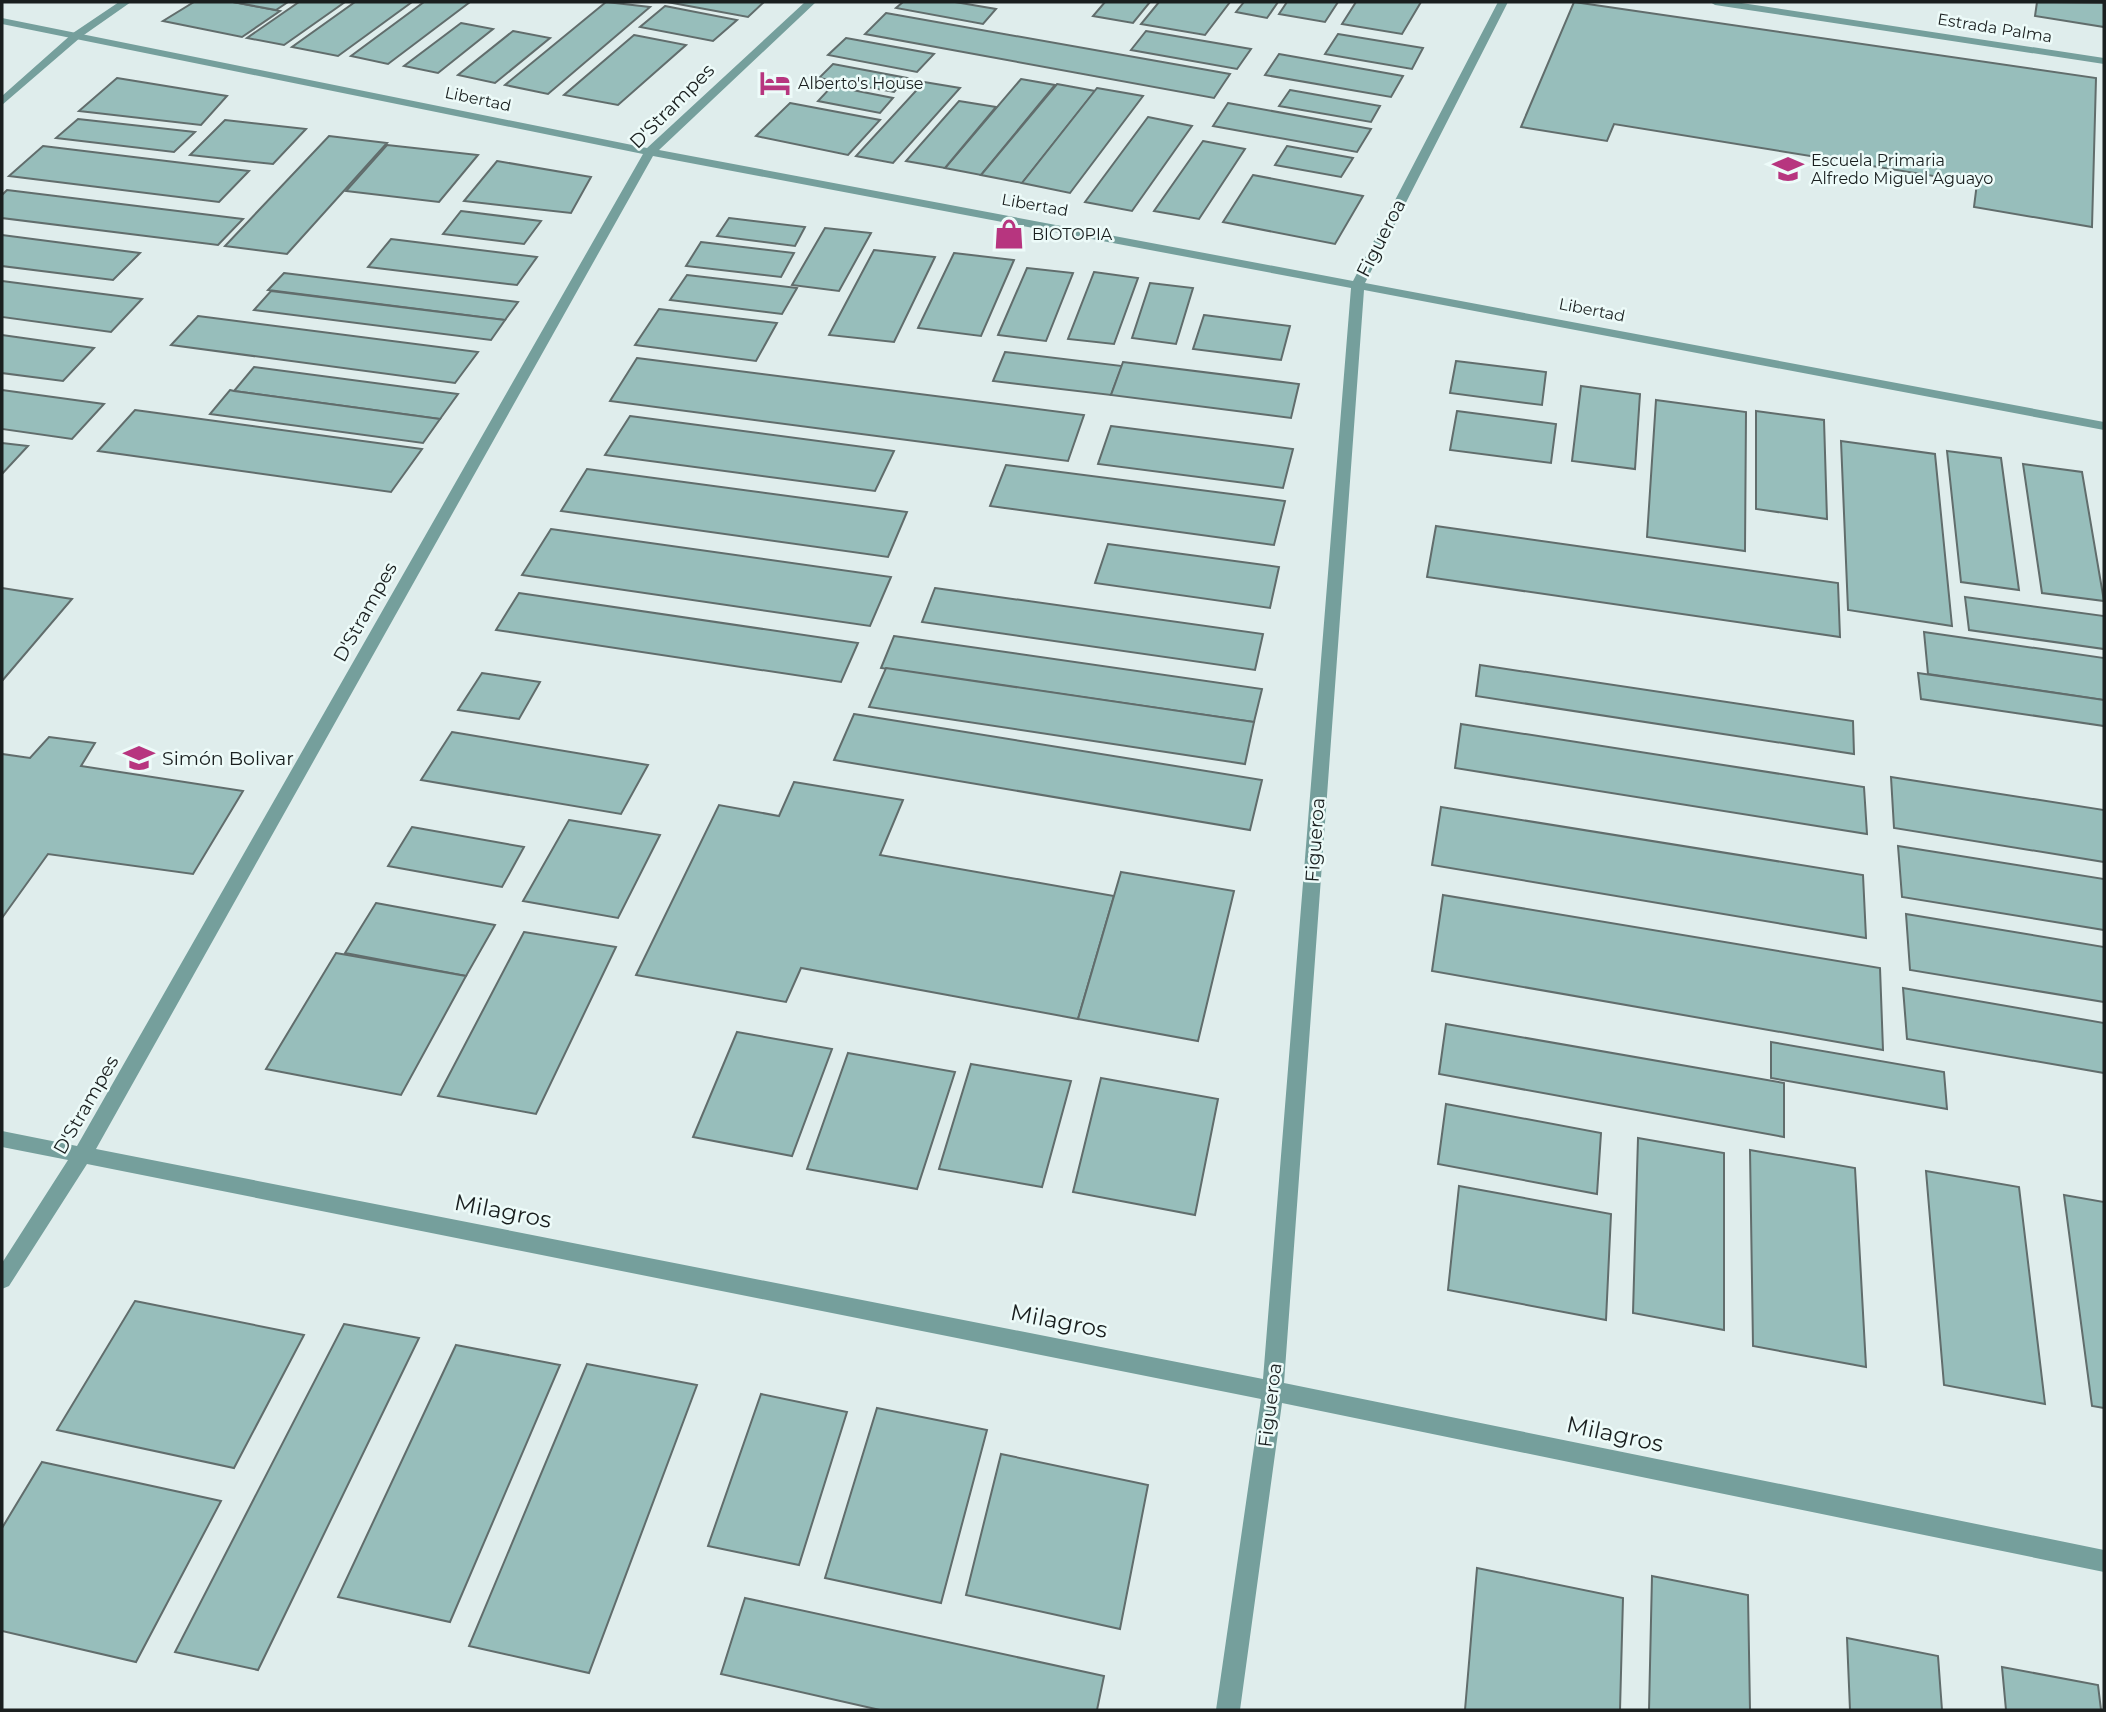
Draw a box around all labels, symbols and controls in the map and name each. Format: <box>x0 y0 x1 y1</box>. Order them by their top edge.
street label: Estrada Palma <box>1936 10 2054 46</box>
street label: D'Strampes <box>625 59 719 153</box>
hotel icon: Alberto's House <box>758 66 792 100</box>
place label: Alberto's House <box>798 74 923 93</box>
street label: Libertad <box>443 83 513 115</box>
place label: Escuela Primaria Alfredo Miguel Aguayo <box>1811 151 1993 188</box>
school or university icon: Escuela Primaria Alfredo Miguel Aguayo <box>1771 152 1805 186</box>
street label: Libertad <box>1000 190 1070 220</box>
street label: Figueroa <box>1351 195 1411 281</box>
shop icon: BIOTOPIA <box>992 217 1026 251</box>
place label: BIOTOPIA <box>1032 225 1113 244</box>
street label: Libertad <box>1557 294 1627 326</box>
street label: D'Strampes <box>328 558 402 666</box>
school or university icon: Simón Bolivar <box>122 741 156 775</box>
place label: Simón Bolivar <box>162 747 294 770</box>
street label: Figueroa <box>1301 797 1329 883</box>
street label: D'Strampes <box>48 1051 124 1159</box>
street label: Milagros <box>452 1188 554 1234</box>
street label: Milagros <box>1008 1298 1110 1344</box>
street label: Figueroa <box>1253 1361 1287 1449</box>
street label: Milagros <box>1564 1410 1666 1458</box>

